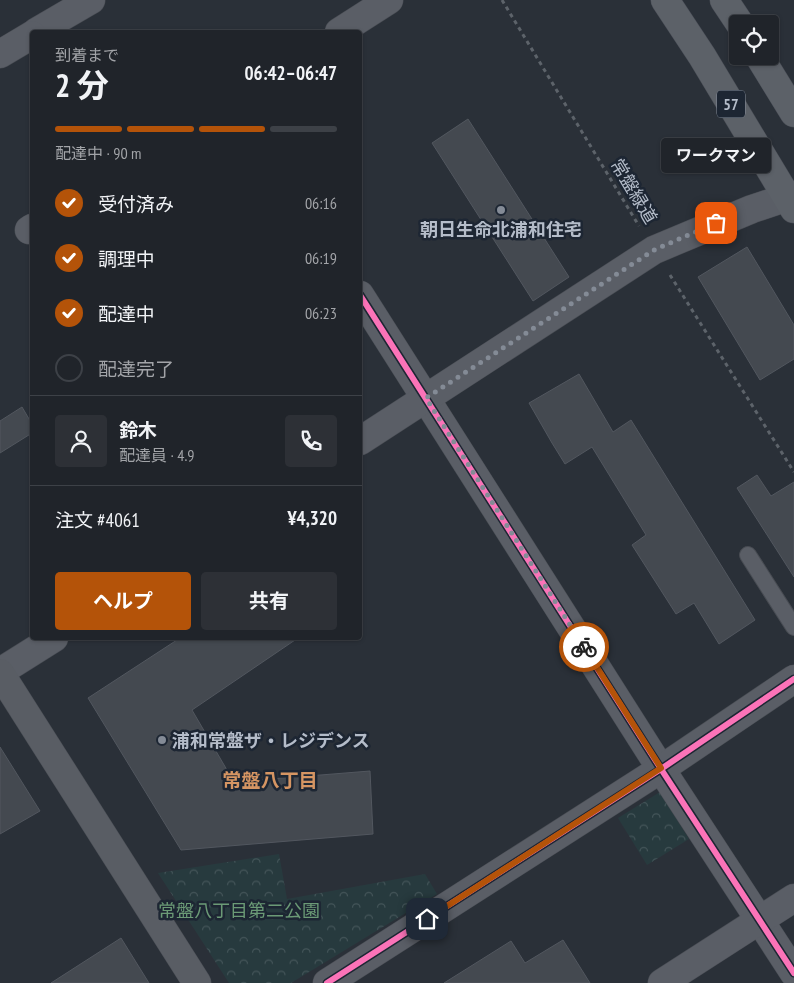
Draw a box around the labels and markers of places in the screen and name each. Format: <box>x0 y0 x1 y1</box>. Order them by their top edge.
callout: ワークマン <box>661 138 771 173</box>
pin <box>695 202 737 244</box>
marker: 朝日生命北浦和住宅 <box>495 204 507 216</box>
place label: 朝日生命北浦和住宅 <box>420 218 582 241</box>
place label: 浦和常盤ザ・レジデンス <box>172 729 370 752</box>
marker: 浦和常盤ザ・レジデンス <box>156 734 168 746</box>
pin <box>406 898 448 940</box>

